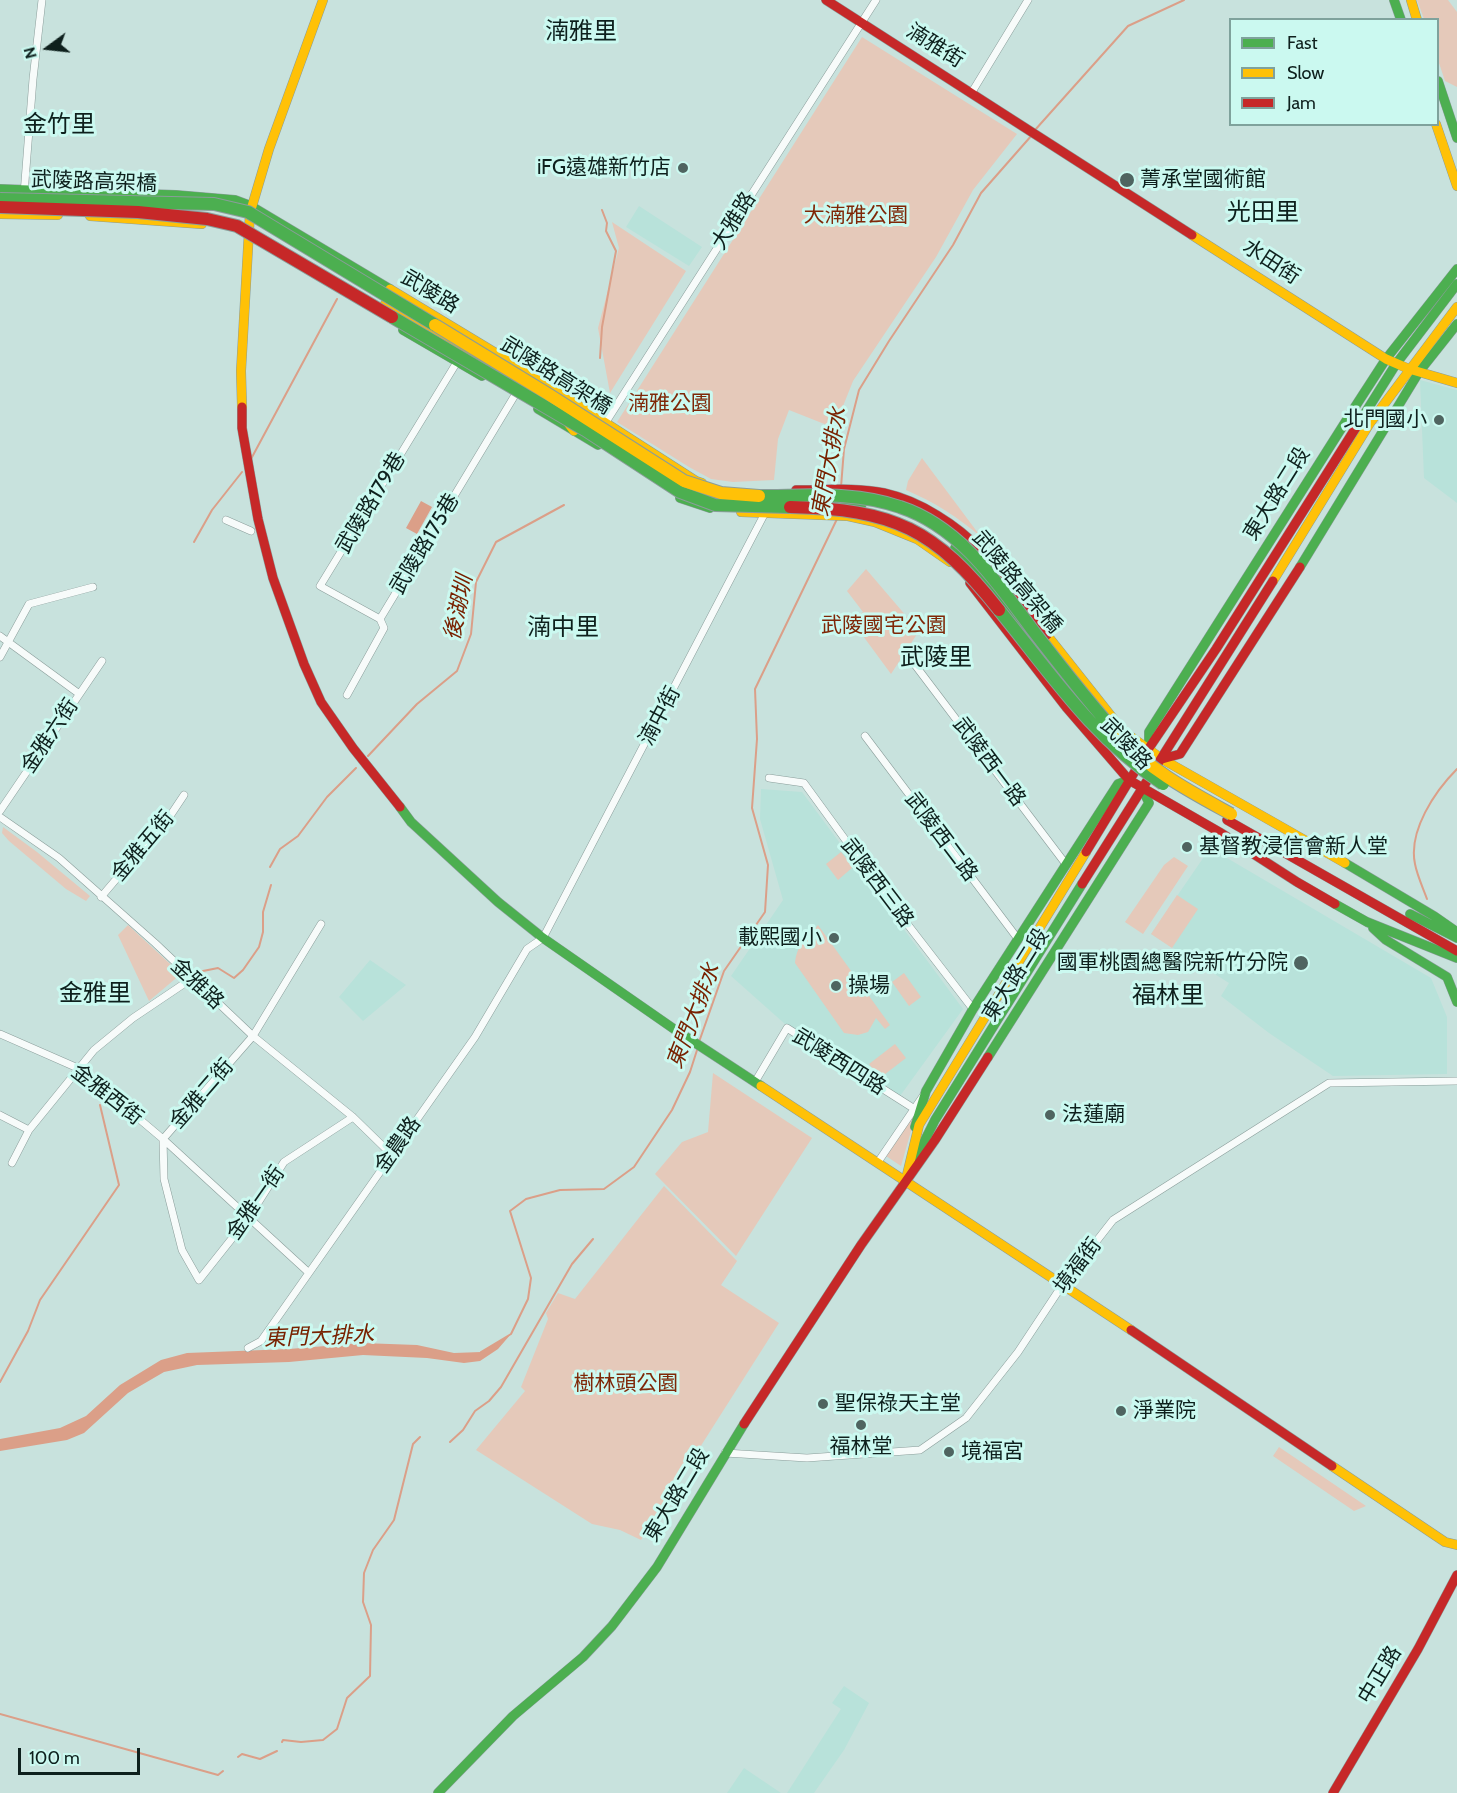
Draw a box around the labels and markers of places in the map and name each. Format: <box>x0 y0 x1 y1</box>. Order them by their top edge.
place label: iFG遠雄新竹店 <box>537 155 671 181</box>
marker: iFG遠雄新竹店 <box>676 161 690 175</box>
place label: 菁承堂國術館 <box>1140 167 1266 193</box>
marker: 菁承堂國術館 <box>1118 171 1136 189</box>
place label: 北門國小 <box>1343 407 1427 433</box>
marker: 北門國小 <box>1432 413 1446 427</box>
place label: 基督教浸信會新人堂 <box>1199 834 1388 860</box>
marker: 基督教浸信會新人堂 <box>1180 840 1194 854</box>
place label: 載熙國小 <box>738 925 822 951</box>
marker: 載熙國小 <box>827 931 841 945</box>
place label: 國軍桃園總醫院新竹分院 <box>1057 950 1288 976</box>
marker: 國軍桃園總醫院新竹分院 <box>1292 954 1310 972</box>
place label: 操場 <box>848 973 890 999</box>
marker: 操場 <box>829 979 843 993</box>
place label: 法蓮廟 <box>1062 1102 1125 1128</box>
marker: 法蓮廟 <box>1043 1108 1057 1122</box>
place label: 聖保祿天主堂 <box>835 1391 961 1417</box>
marker: 聖保祿天主堂 <box>816 1397 830 1411</box>
place label: 淨業院 <box>1133 1398 1196 1424</box>
marker: 淨業院 <box>1114 1404 1128 1418</box>
marker: 福林堂 <box>854 1418 868 1432</box>
place label: 福林堂 <box>830 1434 892 1460</box>
place label: 境福宮 <box>961 1439 1024 1465</box>
marker: 境福宮 <box>942 1445 956 1459</box>

